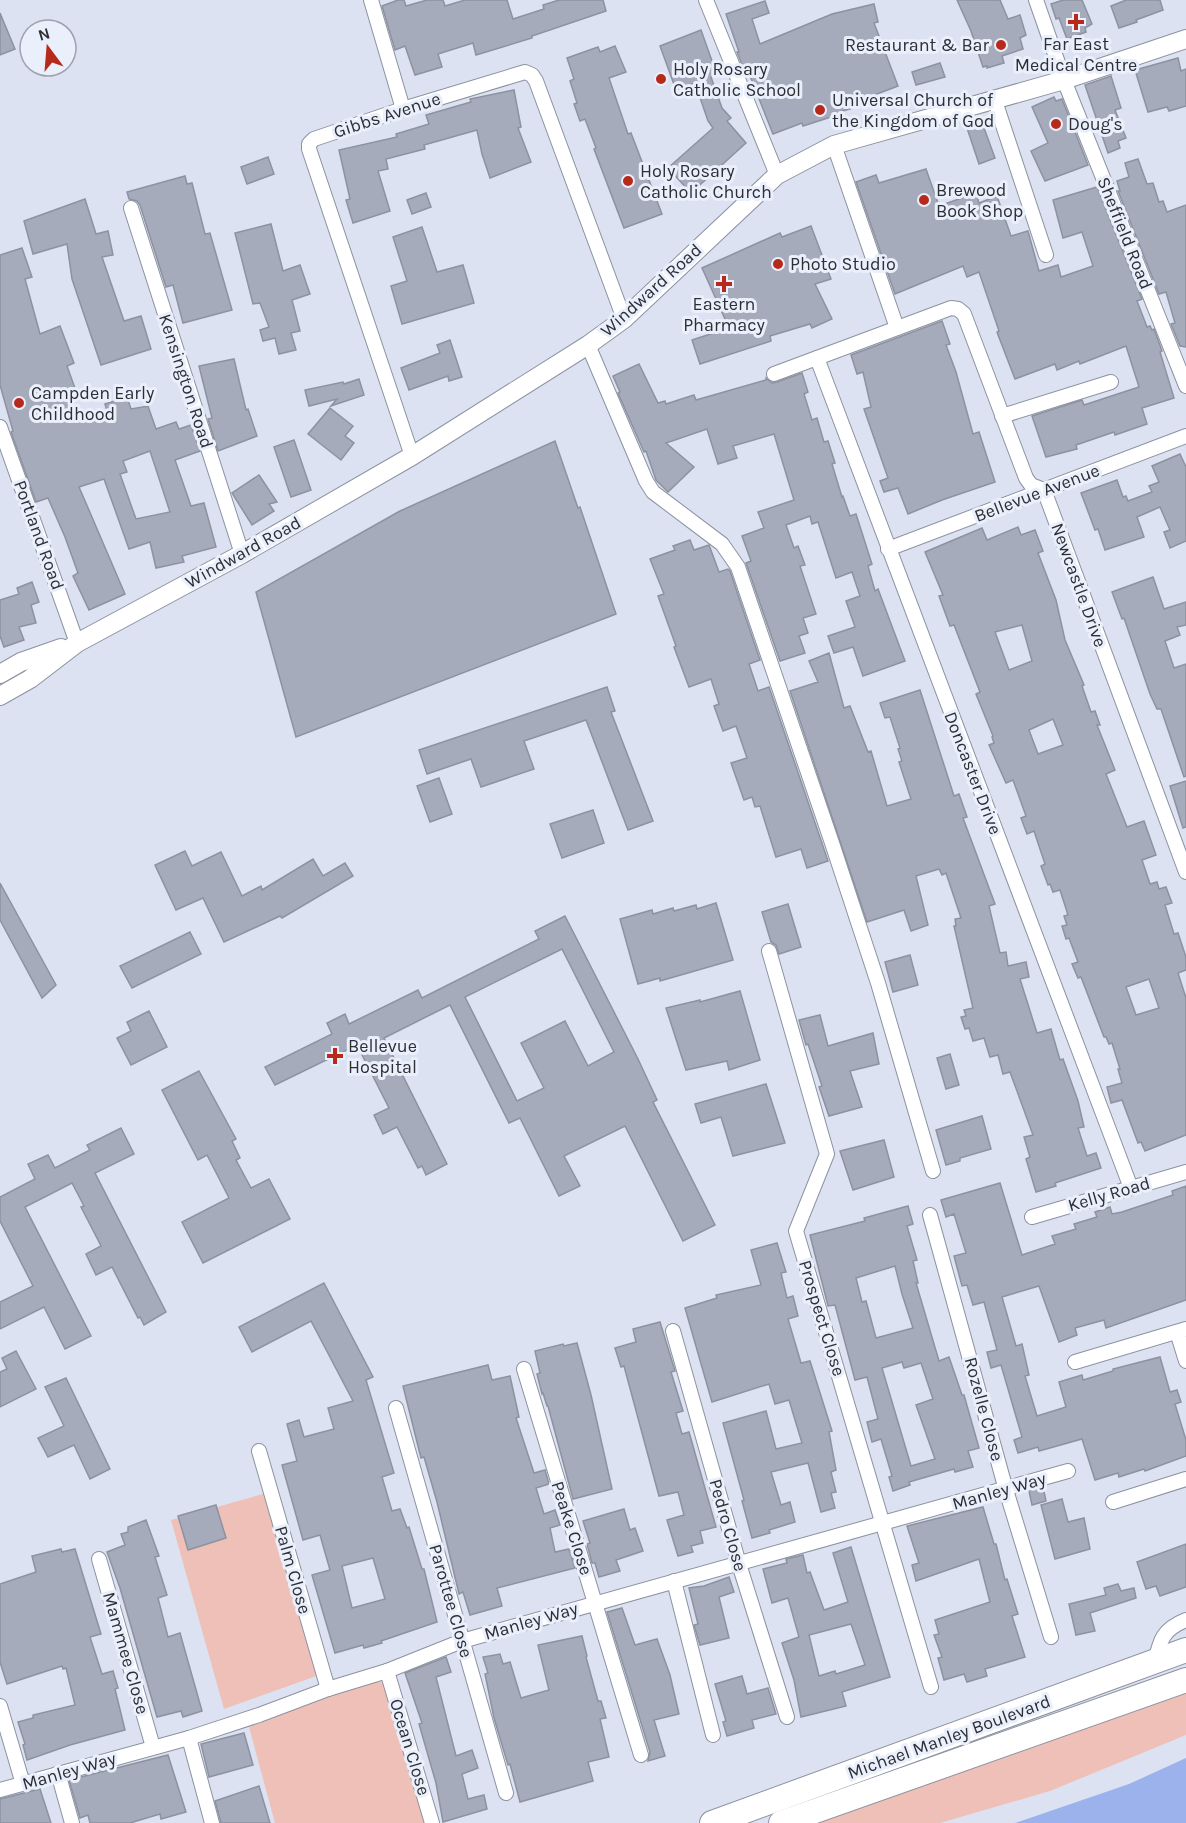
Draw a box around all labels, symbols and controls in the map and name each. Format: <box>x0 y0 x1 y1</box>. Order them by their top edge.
marker: Far East Medical Centre <box>1067 13 1085 31</box>
north arrow <box>18 18 78 78</box>
text: N <box>36 23 52 45</box>
place label: Far East Medical Centre <box>1015 33 1137 76</box>
place label: Restaurant & Bar <box>845 34 989 56</box>
marker: Restaurant & Bar <box>994 38 1008 52</box>
place label: Holy Rosary Catholic School <box>673 58 801 101</box>
marker: Holy Rosary Catholic School <box>654 72 668 86</box>
street label: Gibbs Avenue <box>331 87 443 143</box>
place label: Universal Church of the Kingdom of God <box>832 89 994 132</box>
marker: Universal Church of the Kingdom of God <box>813 103 827 117</box>
place label: Doug's <box>1068 113 1123 135</box>
marker: Doug's <box>1049 117 1063 131</box>
place label: Holy Rosary Catholic Church <box>640 160 772 203</box>
marker: Holy Rosary Catholic Church <box>621 174 635 188</box>
street label: Sheffield Road <box>1092 174 1158 292</box>
place label: Brewood Book Shop <box>936 179 1023 222</box>
marker: Brewood Book Shop <box>917 193 931 207</box>
street label: Windward Road <box>596 239 706 341</box>
place label: Photo Studio <box>790 253 896 275</box>
marker: Photo Studio <box>771 257 785 271</box>
marker: Eastern Pharmacy <box>717 277 731 291</box>
place label: Eastern Pharmacy <box>683 293 765 336</box>
street label: Kensington Road <box>154 311 218 451</box>
place label: Campden Early Childhood <box>31 382 155 425</box>
marker: Campden Early Childhood <box>12 396 26 410</box>
street label: Bellevue Avenue <box>971 459 1103 527</box>
street label: Portland Road <box>9 477 69 593</box>
street label: Windward Road <box>181 511 305 593</box>
street label: Newcastle Drive <box>1046 520 1112 650</box>
street label: Doncaster Drive <box>939 708 1007 838</box>
place label: Bellevue Hospital <box>348 1035 417 1078</box>
marker: Bellevue Hospital <box>326 1047 344 1065</box>
street label: Kelly Road <box>1065 1172 1153 1216</box>
street label: Prospect Close <box>794 1257 850 1379</box>
street label: Rozelle Close <box>960 1355 1008 1463</box>
street label: Manley Way <box>949 1467 1049 1515</box>
street label: Pedro Close <box>704 1476 752 1574</box>
street label: Peake Close <box>546 1478 598 1578</box>
street label: Palm Close <box>270 1523 316 1617</box>
street label: Parottee Close <box>424 1542 478 1660</box>
street label: Mammee Close <box>98 1589 154 1717</box>
street label: Manley Way <box>481 1597 581 1645</box>
street label: Michael Manley Boulevard <box>844 1690 1054 1784</box>
street label: Ocean Close <box>385 1696 435 1798</box>
street label: Manley Way <box>19 1747 119 1795</box>

